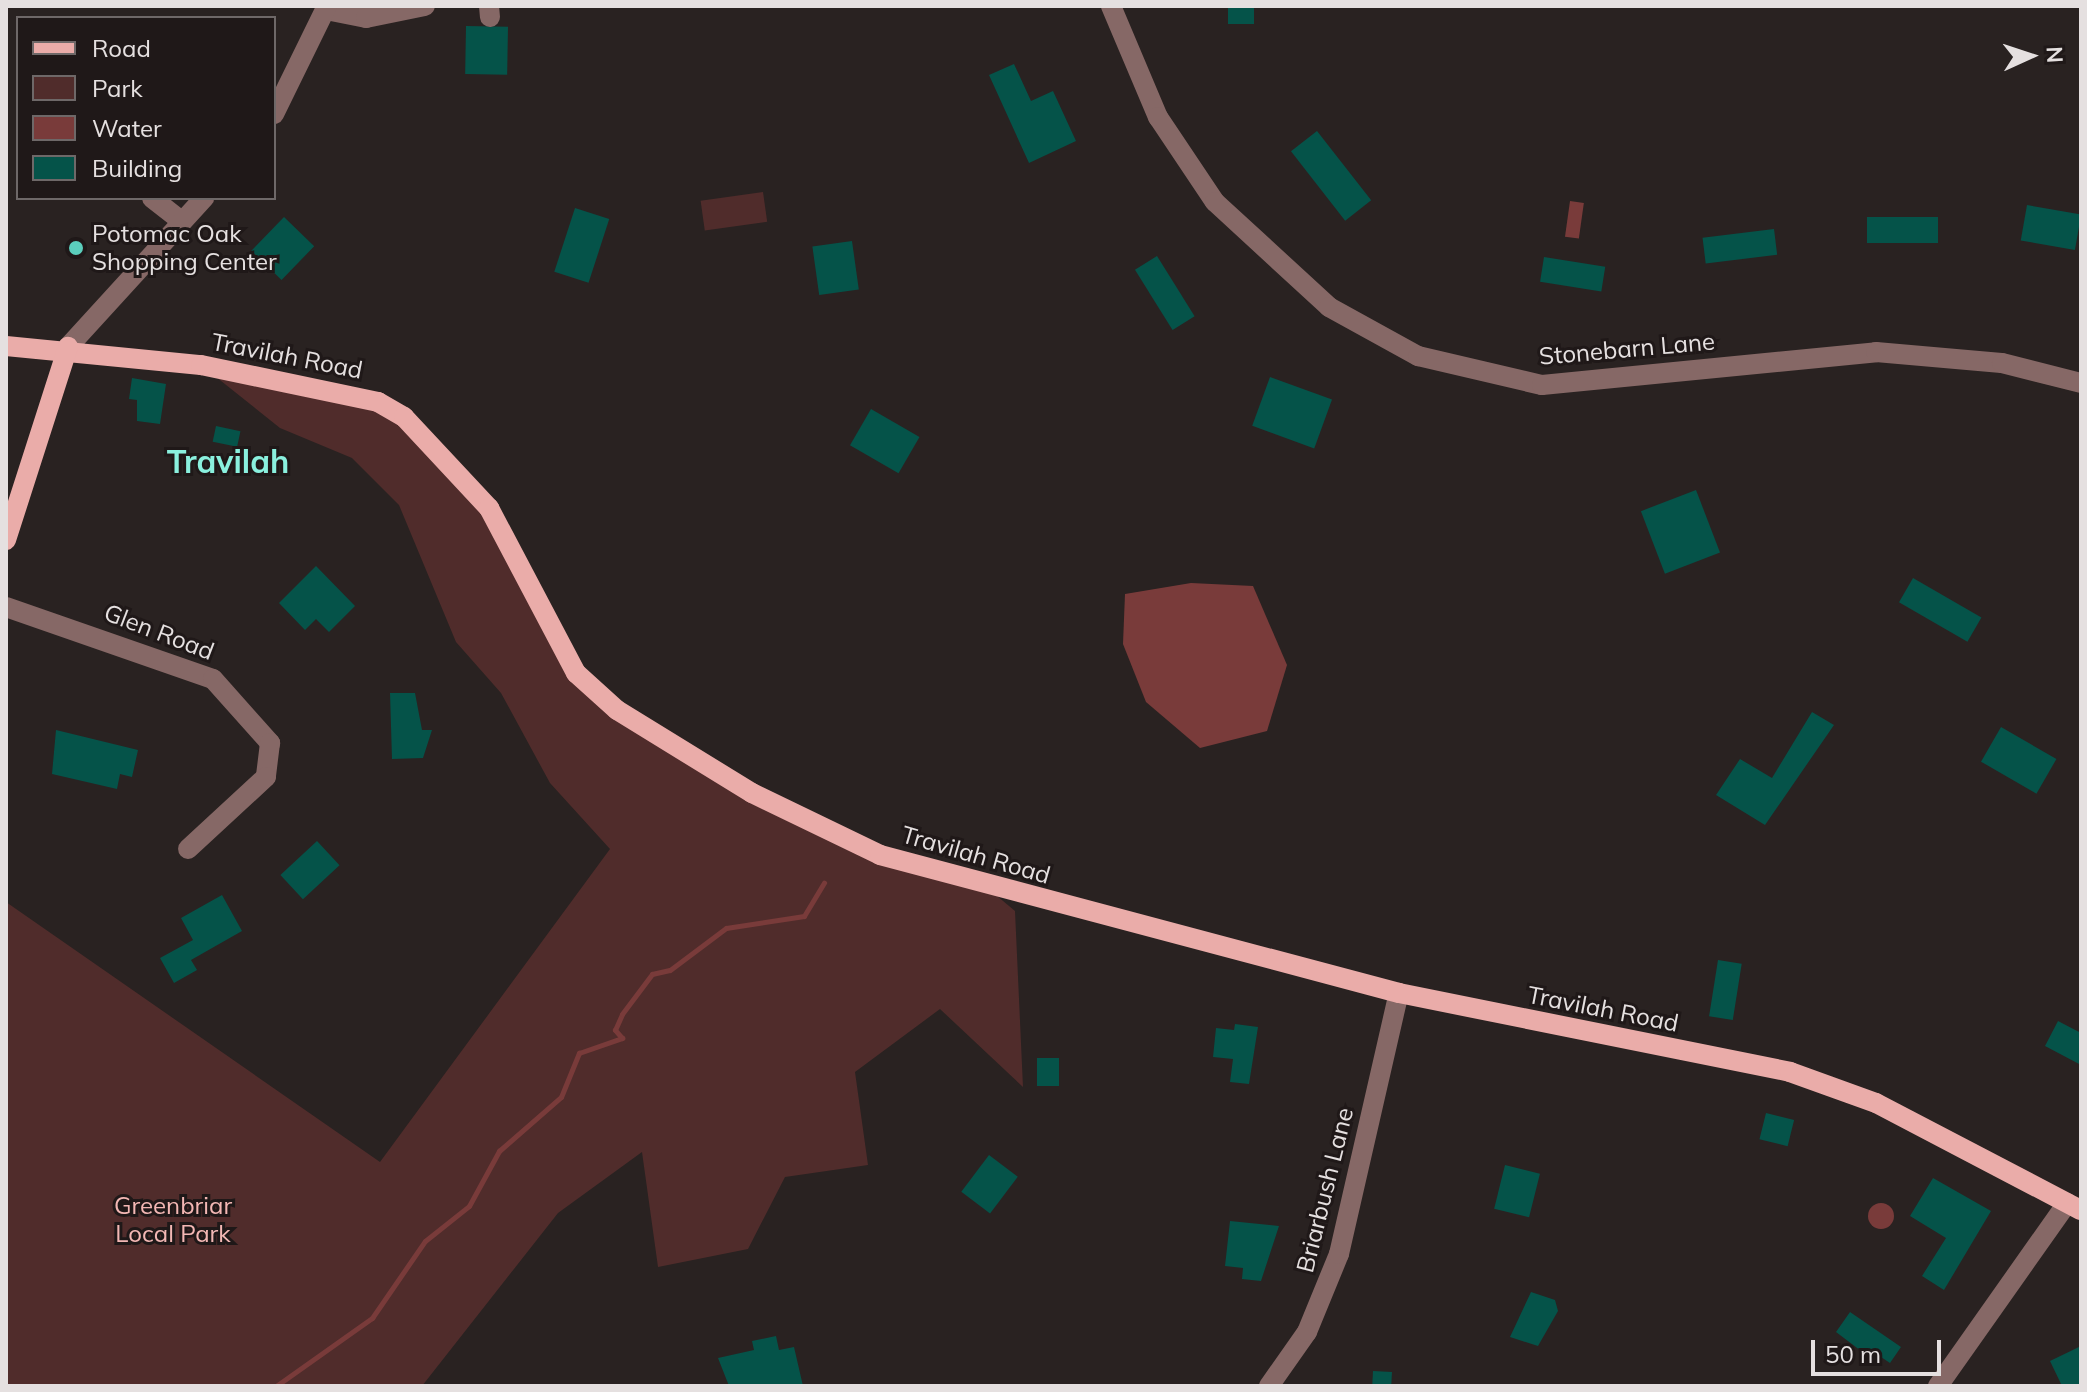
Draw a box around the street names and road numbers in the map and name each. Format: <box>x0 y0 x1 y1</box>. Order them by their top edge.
street label: Travilah Road <box>209 327 365 385</box>
street label: Stonebarn Lane <box>1538 327 1716 371</box>
street label: Glen Road <box>100 598 218 666</box>
street label: Travilah Road <box>898 820 1054 890</box>
street label: Travilah Road <box>1525 980 1681 1038</box>
street label: Briarbush Lane <box>1291 1105 1359 1275</box>

